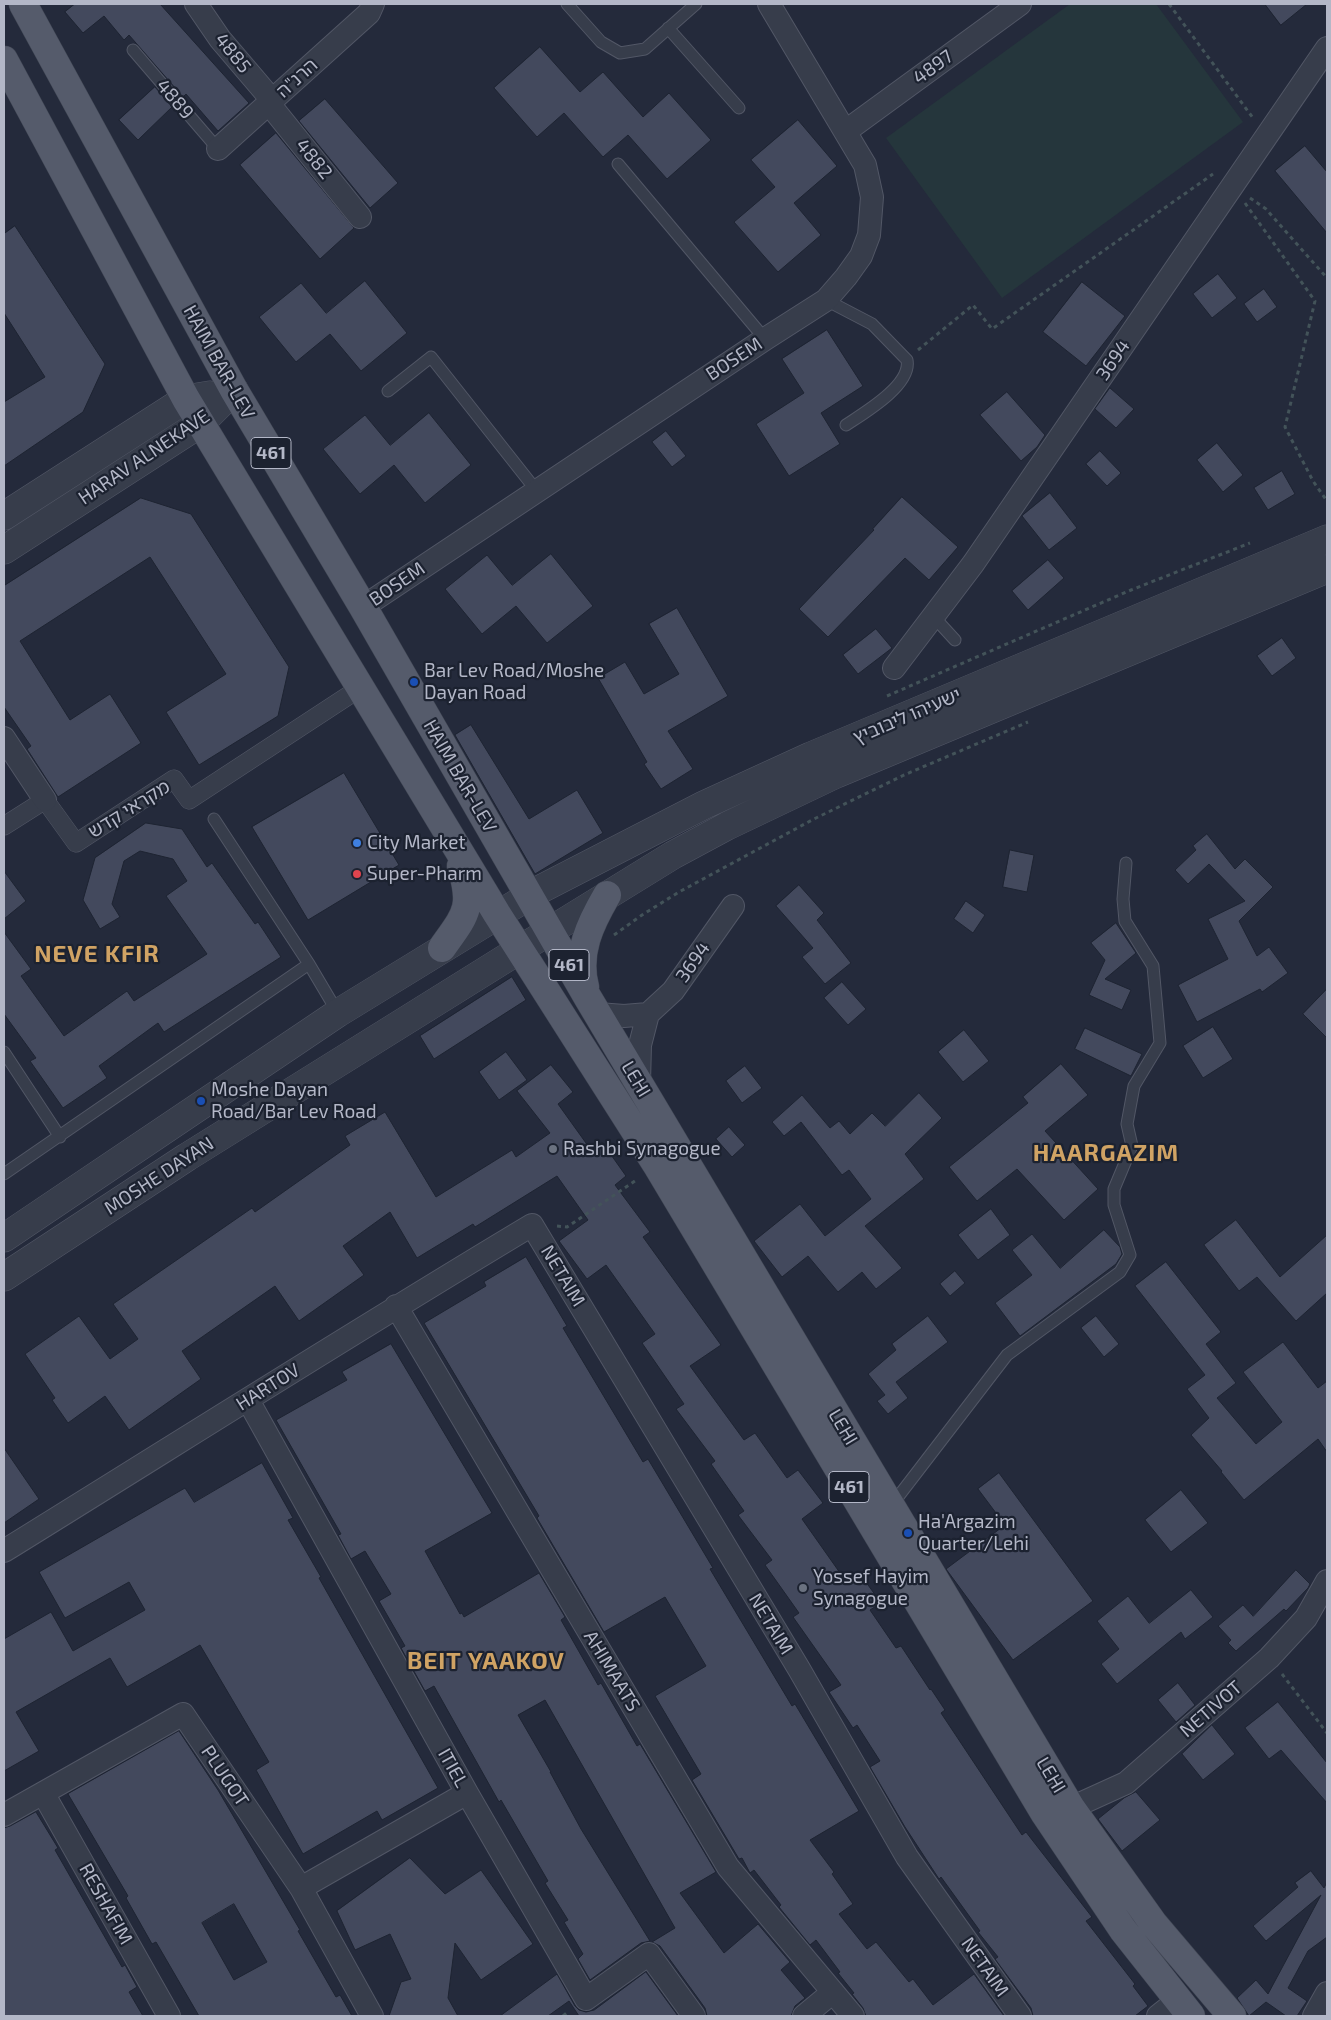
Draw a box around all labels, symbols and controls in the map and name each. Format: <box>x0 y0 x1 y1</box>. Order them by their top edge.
street label: 4885 <box>210 28 256 78</box>
street label: 4897 <box>909 45 957 89</box>
street label: הרנ"ה <box>272 54 322 102</box>
street label: 4889 <box>151 74 199 124</box>
street label: 4882 <box>291 134 337 184</box>
street label: HAIM BAR-LEV <box>178 301 260 423</box>
street label: BOSEM <box>702 332 766 386</box>
street label: 3694 <box>1091 335 1135 385</box>
street label: HARAV ALNEKAVE <box>74 405 214 509</box>
road number: 461 <box>251 438 291 468</box>
street label: BOSEM <box>365 557 429 611</box>
place label: Bar Lev Road/Moshe Dayan Road <box>424 660 604 704</box>
marker: Bar Lev Road/Moshe Dayan Road <box>408 676 420 688</box>
street label: ישעיהו ליבוביץ <box>850 683 964 749</box>
street label: HAIM BAR-LEV <box>419 716 501 836</box>
street label: מקראי קדש <box>84 775 174 843</box>
place label: City Market <box>367 832 466 854</box>
marker: City Market <box>351 837 363 849</box>
place label: Super-Pharm <box>367 863 482 885</box>
marker: Super-Pharm <box>351 868 363 880</box>
street label: 3694 <box>671 937 715 987</box>
district label: NEVE KFIR <box>33 940 161 968</box>
road number: 461 <box>549 950 589 980</box>
street label: LEHI <box>616 1057 656 1101</box>
place label: Moshe Dayan Road/Bar Lev Road <box>211 1079 377 1123</box>
marker: Moshe Dayan Road/Bar Lev Road <box>195 1095 207 1107</box>
street label: MOSHE DAYAN <box>100 1132 218 1220</box>
place label: Rashbi Synagogue <box>563 1138 721 1160</box>
district label: HAARGAZIM <box>1032 1139 1180 1167</box>
marker: Rashbi Synagogue <box>547 1143 559 1155</box>
street label: NETAIM <box>536 1241 590 1311</box>
street label: HARTOV <box>232 1359 304 1415</box>
street label: LEHI <box>823 1405 863 1449</box>
road number: 461 <box>829 1471 869 1502</box>
place label: Ha'Argazim Quarter/Lehi <box>918 1511 1029 1555</box>
marker: Ha'Argazim Quarter/Lehi <box>902 1527 914 1539</box>
place label: Yossef Hayim Synagogue <box>813 1566 929 1610</box>
marker: Yossef Hayim Synagogue <box>797 1582 809 1594</box>
street label: NETAIM <box>744 1589 798 1659</box>
street label: AHIMAATS <box>579 1626 645 1716</box>
district label: BEIT YAAKOV <box>406 1647 566 1675</box>
street label: NETIVOT <box>1175 1676 1247 1742</box>
street label: PLUGOT <box>196 1741 254 1811</box>
street label: ITIEL <box>433 1744 473 1792</box>
street label: LEHI <box>1031 1753 1071 1797</box>
street label: RESHAFIM <box>74 1859 138 1949</box>
street label: NETAIM <box>956 1933 1014 2001</box>

